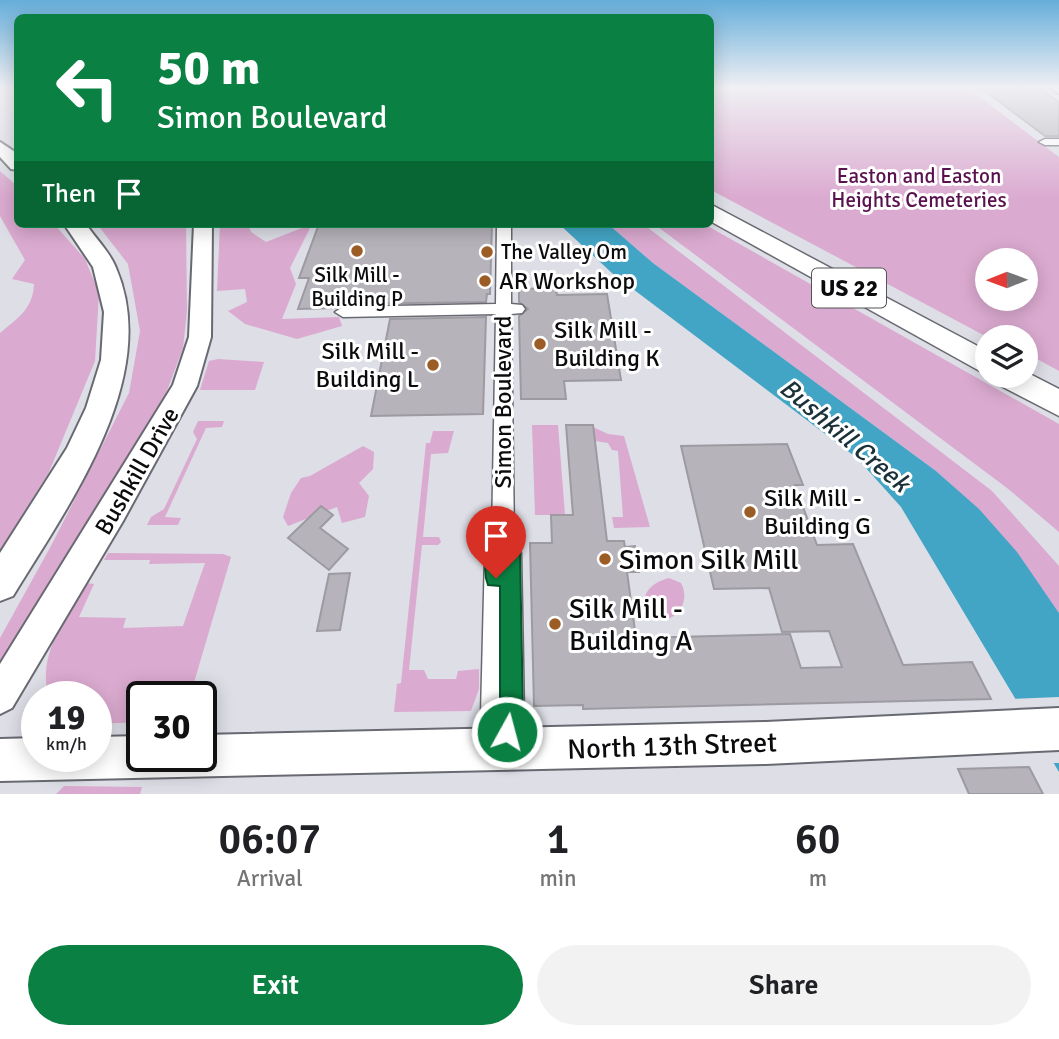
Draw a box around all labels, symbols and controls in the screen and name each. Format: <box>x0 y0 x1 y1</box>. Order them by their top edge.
text: 50 m <box>157 38 260 98</box>
icon: left <box>42 42 133 133</box>
text: Simon Boulevard <box>157 98 387 137</box>
park label: Easton and Easton Heights Cemeteries <box>831 163 1007 213</box>
icon: arrive <box>110 175 148 213</box>
text: Then <box>42 178 96 210</box>
place label: The Valley Om <box>501 239 627 265</box>
marker: Silk Mill - Building P <box>349 243 365 259</box>
marker: The Valley Om <box>479 244 495 260</box>
north arrow <box>975 248 1038 312</box>
map controls <box>975 248 1038 388</box>
place label: Silk Mill - Building P <box>311 262 403 312</box>
place label: AR Workshop <box>499 266 635 296</box>
road number: US 22 <box>812 268 886 308</box>
marker: AR Workshop <box>477 273 493 289</box>
place label: Silk Mill - Building K <box>554 315 659 373</box>
street label: Simon Boulevard <box>488 316 518 488</box>
button: layers <box>975 325 1038 388</box>
place label: Silk Mill - Building L <box>316 336 419 394</box>
marker: Silk Mill - Building K <box>532 336 548 352</box>
marker: Silk Mill - Building L <box>425 357 441 373</box>
water label: Bushkill Creek <box>773 372 917 501</box>
street label: Bushkill Drive <box>88 402 186 540</box>
place label: Silk Mill - Building G <box>764 483 871 541</box>
marker: Silk Mill - Building G <box>742 504 758 520</box>
pin <box>466 506 526 578</box>
icon: arrive <box>477 517 515 555</box>
place label: Simon Silk Mill <box>619 543 798 577</box>
marker: Simon Silk Mill <box>597 551 613 567</box>
place label: Silk Mill - Building A <box>569 592 692 658</box>
marker: Silk Mill - Building A <box>547 616 563 632</box>
speed limit sign: 30 <box>126 681 217 772</box>
position arrow <box>470 695 544 769</box>
text: 19 <box>48 696 85 739</box>
street label: North 13th Street <box>566 725 778 767</box>
text: km/h <box>46 733 87 755</box>
text: 06:07 <box>218 814 321 865</box>
text: 1 <box>547 814 569 865</box>
text: 60 <box>795 814 840 865</box>
text: Arrival <box>237 864 303 893</box>
text: min <box>540 864 577 893</box>
text: m <box>809 864 827 893</box>
button: Exit <box>28 945 523 1025</box>
button: Share <box>537 945 1031 1025</box>

